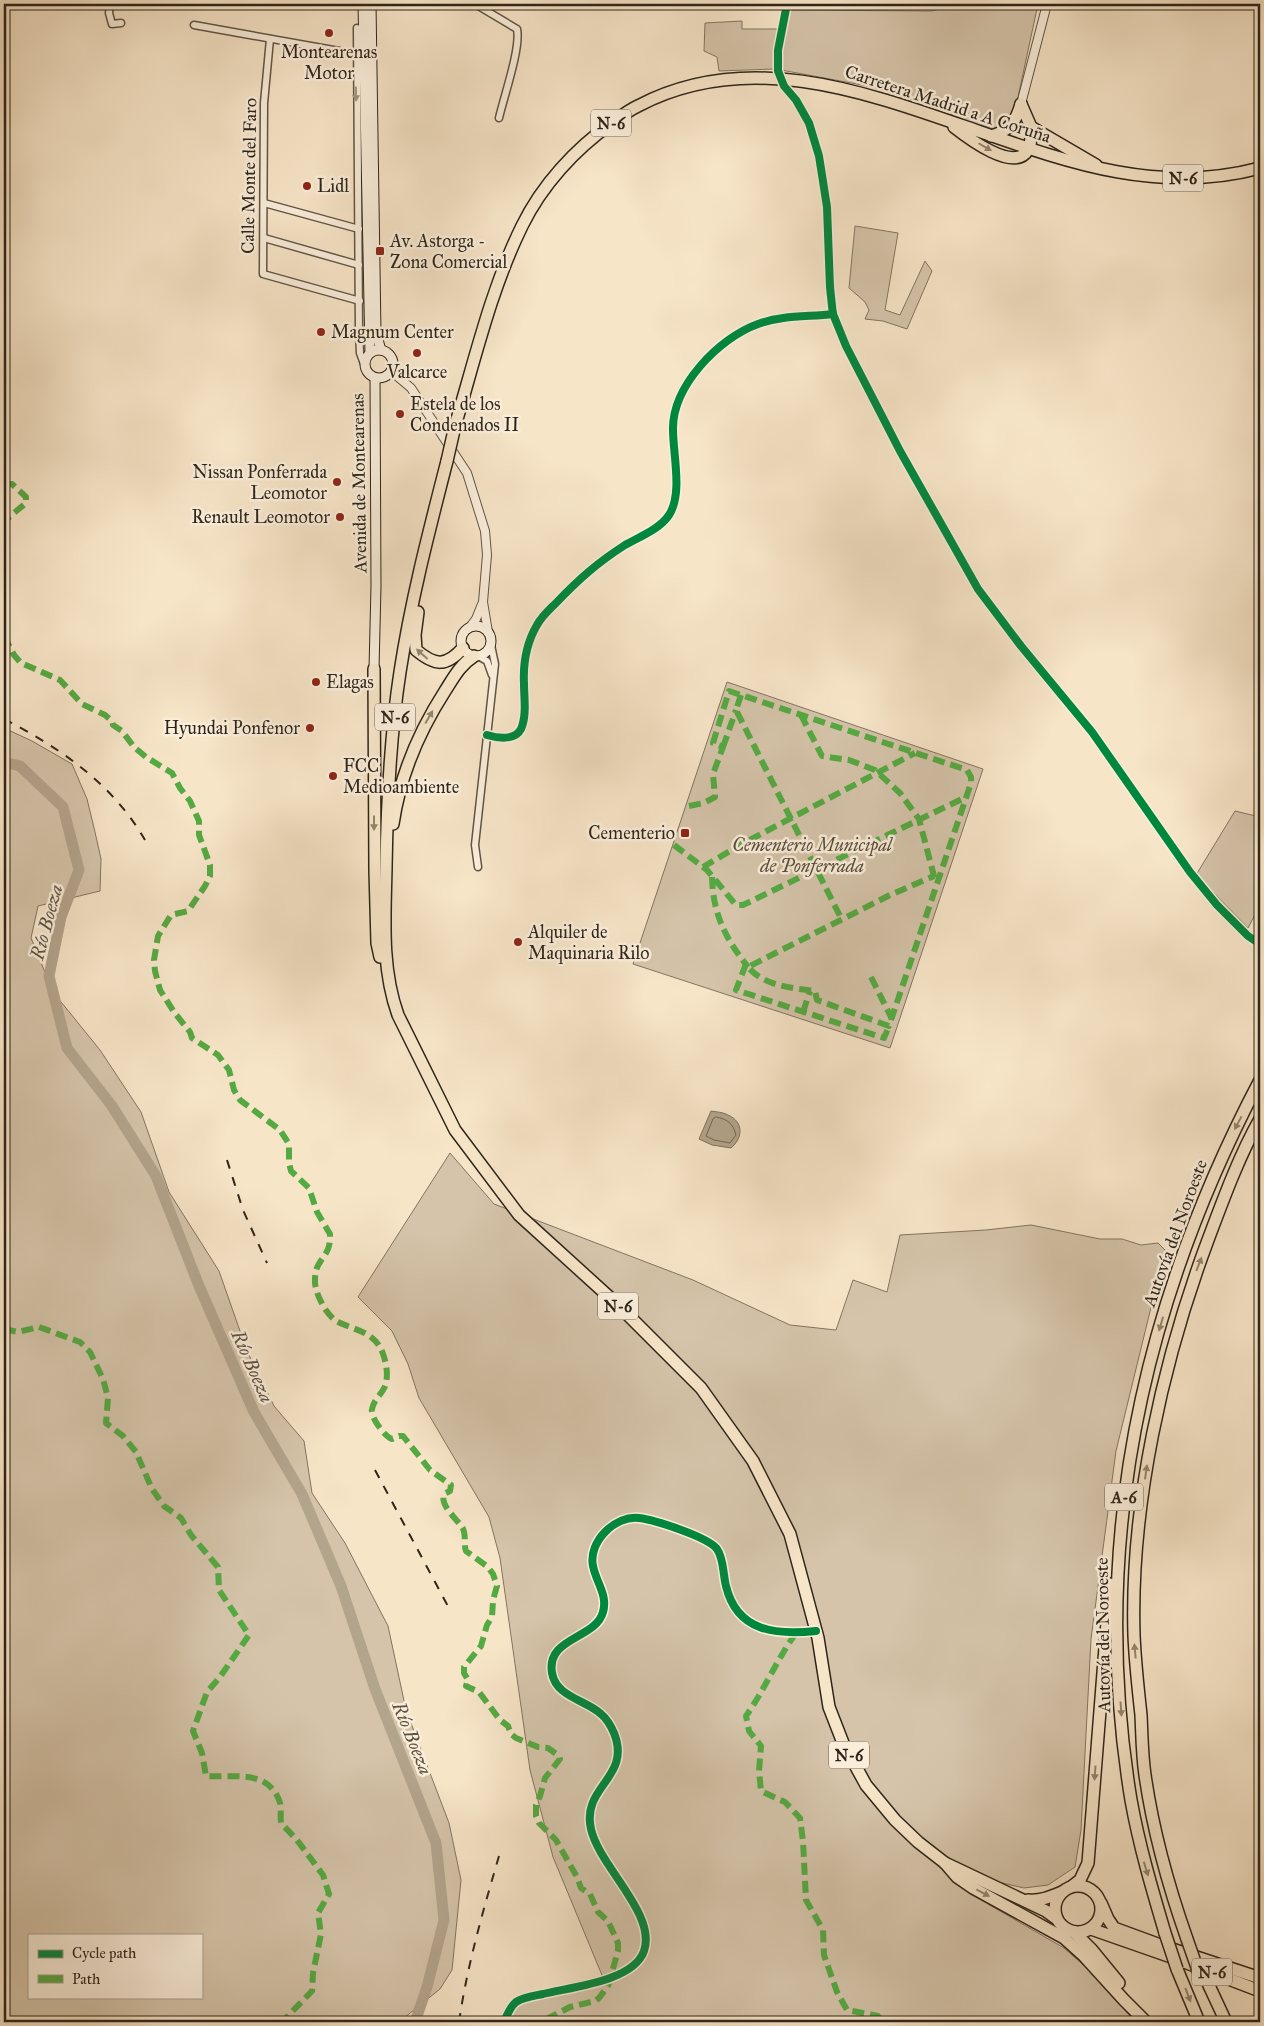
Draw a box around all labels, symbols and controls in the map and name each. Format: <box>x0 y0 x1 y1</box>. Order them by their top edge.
marker: Montearenas Motor <box>323 27 335 39</box>
place label: Montearenas Motor <box>281 41 377 84</box>
street label: Carretera Madrid a A Coruña <box>842 60 1054 148</box>
one-way arrow <box>353 86 361 102</box>
street label: Calle Monte del Faro <box>237 98 261 254</box>
road number: N-6 <box>591 110 631 136</box>
one-way arrow <box>978 142 991 151</box>
road number: N-6 <box>1163 164 1203 192</box>
place label: Lidl <box>317 175 349 197</box>
marker: Lidl <box>301 180 313 192</box>
place label: Av. Astorga - Zona Comercial <box>389 230 507 273</box>
marker: Av. Astorga - Zona Comercial <box>374 245 386 257</box>
place label: Magnum Center <box>331 321 454 344</box>
marker: Magnum Center <box>315 326 327 338</box>
marker: Valcarce <box>411 347 423 359</box>
place label: Valcarce <box>386 361 447 383</box>
street label: Avenida de Montearenas <box>346 393 372 574</box>
place label: Estela de los Condenados II <box>410 393 519 436</box>
marker: Estela de los Condenados II <box>394 408 406 420</box>
place label: Nissan Ponferrada Leomotor <box>193 461 327 504</box>
marker: Nissan Ponferrada Leomotor <box>331 476 343 488</box>
place label: Renault Leomotor <box>191 506 330 528</box>
marker: Renault Leomotor <box>334 511 346 523</box>
one-way arrow <box>416 649 429 660</box>
place label: Elagas <box>326 671 374 694</box>
marker: Elagas <box>310 676 322 688</box>
road number: N-6 <box>375 704 415 730</box>
one-way arrow <box>425 710 434 723</box>
place label: Hyundai Ponfenor <box>164 717 300 739</box>
marker: Hyundai Ponfenor <box>304 722 316 734</box>
place label: FCC Medioambiente <box>343 755 459 798</box>
marker: FCC Medioambiente <box>327 770 339 782</box>
one-way arrow <box>371 815 379 831</box>
place label: Cementerio <box>588 822 675 844</box>
marker: Cementerio <box>679 827 691 839</box>
park label: Cementerio Municipal de Ponferrada <box>732 834 894 877</box>
water label: Río Boeza <box>25 882 68 963</box>
place label: Alquiler de Maquinaria Rilo <box>527 921 649 965</box>
marker: Alquiler de Maquinaria Rilo <box>512 936 524 948</box>
one-way arrow <box>1233 1116 1242 1130</box>
street label: Autovía del Noroeste <box>1138 1156 1212 1311</box>
one-way arrow <box>1195 1256 1203 1271</box>
road number: N-6 <box>598 1292 638 1320</box>
one-way arrow <box>1156 1316 1164 1331</box>
water label: Río Boeza <box>226 1325 279 1406</box>
one-way arrow <box>1142 1464 1150 1480</box>
road number: A-6 <box>1105 1484 1143 1510</box>
street label: Autovía del Noroeste <box>1091 1557 1115 1714</box>
one-way arrow <box>1131 1643 1139 1659</box>
water label: Río Boeza <box>387 1697 438 1778</box>
one-way arrow <box>1117 1701 1125 1717</box>
road number: N-6 <box>829 1742 869 1768</box>
one-way arrow <box>1090 1765 1098 1781</box>
one-way arrow <box>1143 1862 1151 1877</box>
one-way arrow <box>975 1889 990 1897</box>
legend <box>28 1934 202 1998</box>
text: Cycle path <box>72 1944 137 1962</box>
road number: N-6 <box>1192 1958 1232 1985</box>
text: Path <box>72 1970 101 1988</box>
one-way arrow <box>1185 1988 1192 2003</box>

